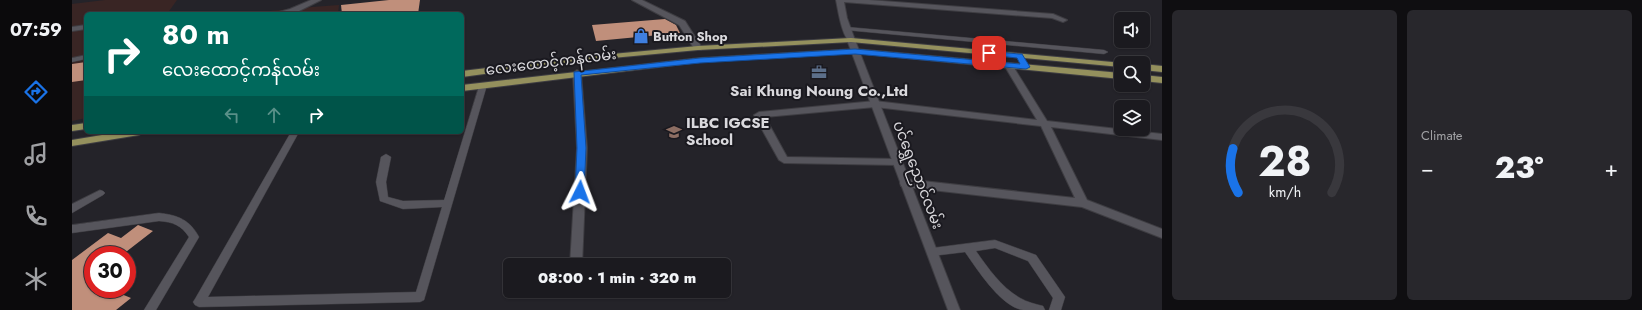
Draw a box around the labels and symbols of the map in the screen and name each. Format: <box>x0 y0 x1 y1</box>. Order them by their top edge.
shop icon: Button Shop <box>632 27 650 45</box>
place label: Button Shop <box>653 27 728 46</box>
pin <box>972 36 1006 70</box>
street label: လေးထောင့်ကန်လမ်း <box>484 43 618 82</box>
office icon: Sai Khung Noung Co.,Ltd <box>810 63 828 81</box>
place label: Sai Khung Noung Co.,Ltd <box>730 80 908 102</box>
place label: ILBC IGCSE School <box>686 112 770 151</box>
street label: ပင်ရွှေညောင်လမ်း <box>886 118 949 233</box>
school or university icon: ILBC IGCSE School <box>665 123 683 141</box>
position arrow <box>559 171 601 213</box>
speed limit sign: 30 <box>84 246 136 298</box>

